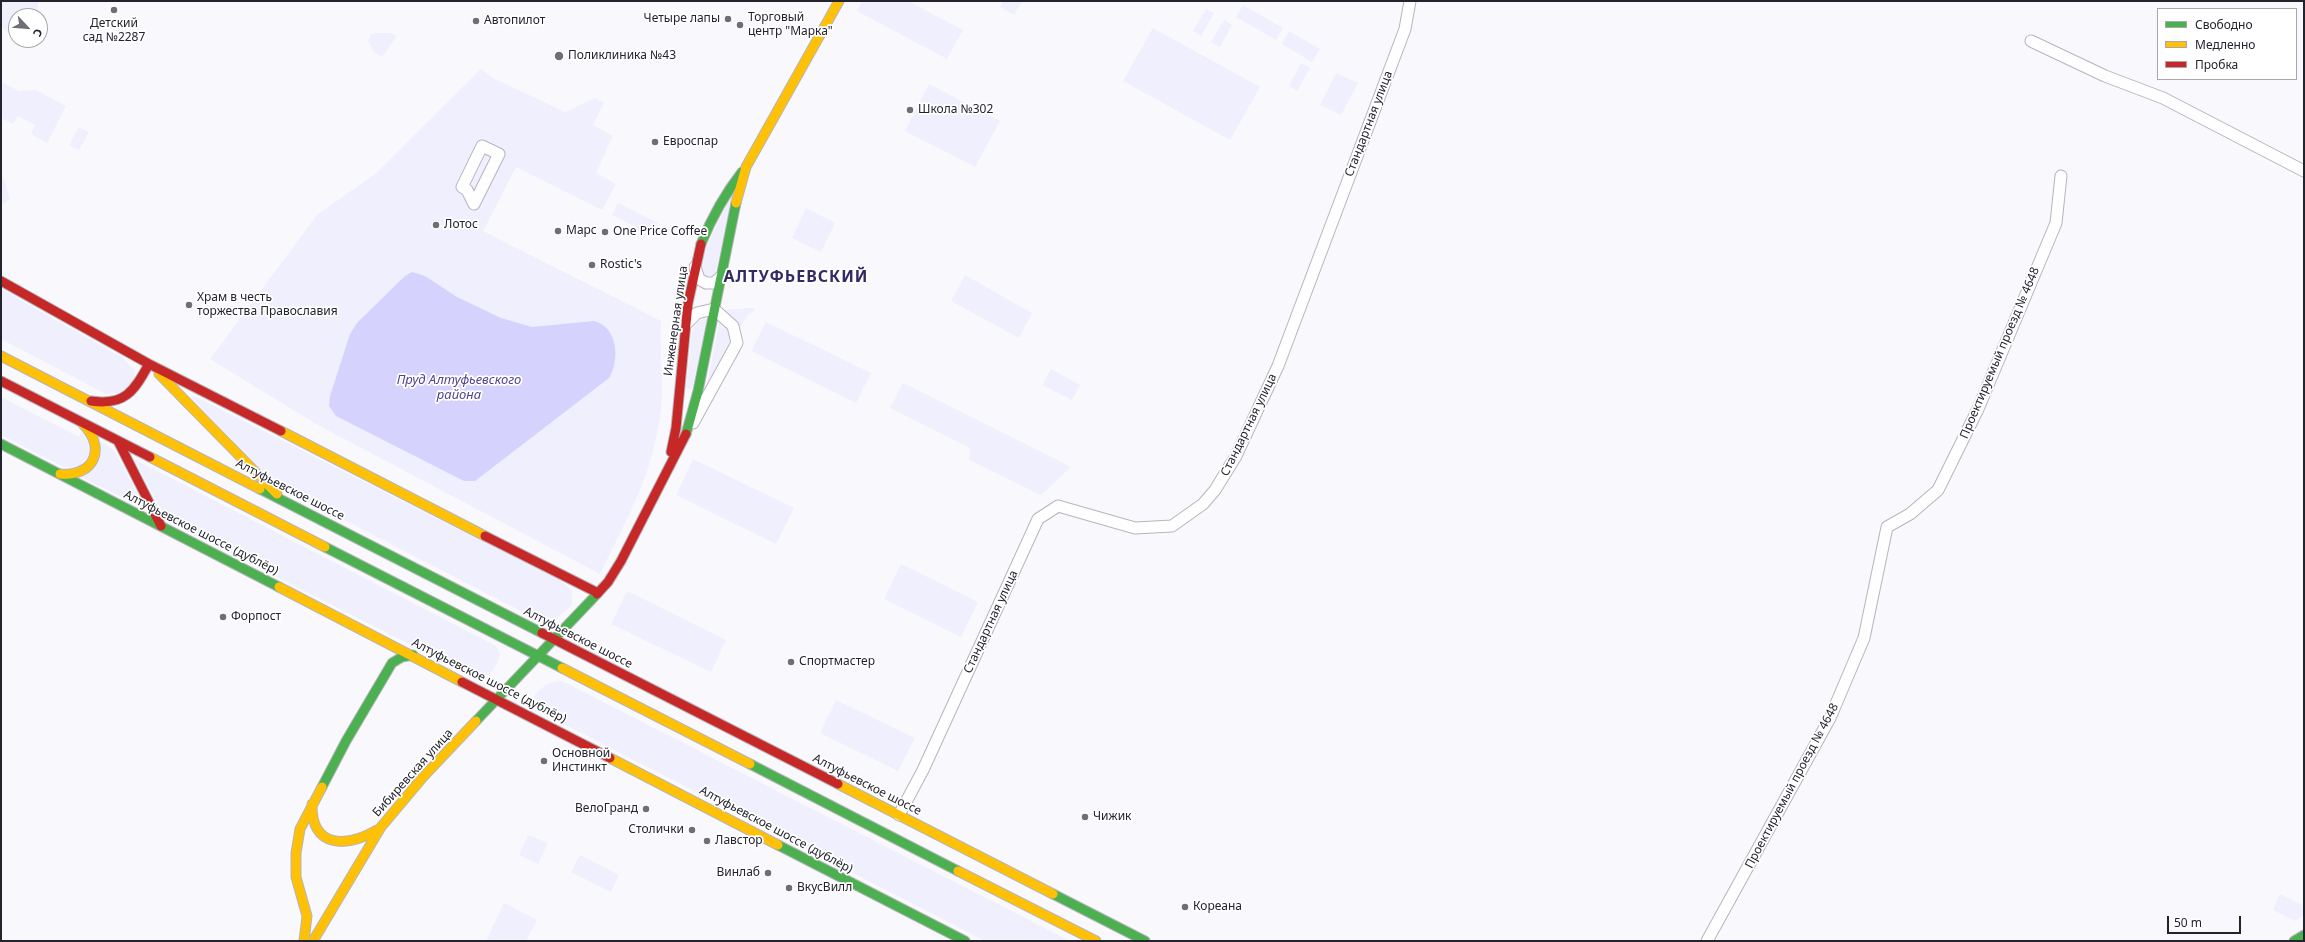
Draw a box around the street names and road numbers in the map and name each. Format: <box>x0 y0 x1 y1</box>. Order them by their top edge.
street label: Стандартная улица <box>1342 69 1396 179</box>
street label: Инженерная улица <box>661 265 691 377</box>
street label: Проектируемый проезд № 4648 <box>1957 265 2043 441</box>
street label: Стандартная улица <box>1218 371 1280 479</box>
street label: Алтуфьевское шоссе <box>233 456 347 524</box>
street label: Алтуфьевское шоссе (дублёр) <box>121 488 281 578</box>
street label: Стандартная улица <box>961 568 1021 676</box>
street label: Алтуфьевское шоссе <box>521 604 635 672</box>
street label: Алтуфьевское шоссе (дублёр) <box>409 636 569 726</box>
street label: Проектируемый проезд № 4648 <box>1742 701 1842 871</box>
street label: Бибиревская улица <box>370 726 456 820</box>
street label: Алтуфьевское шоссе <box>810 751 924 819</box>
street label: Алтуфьевское шоссе (дублёр) <box>697 783 855 877</box>

